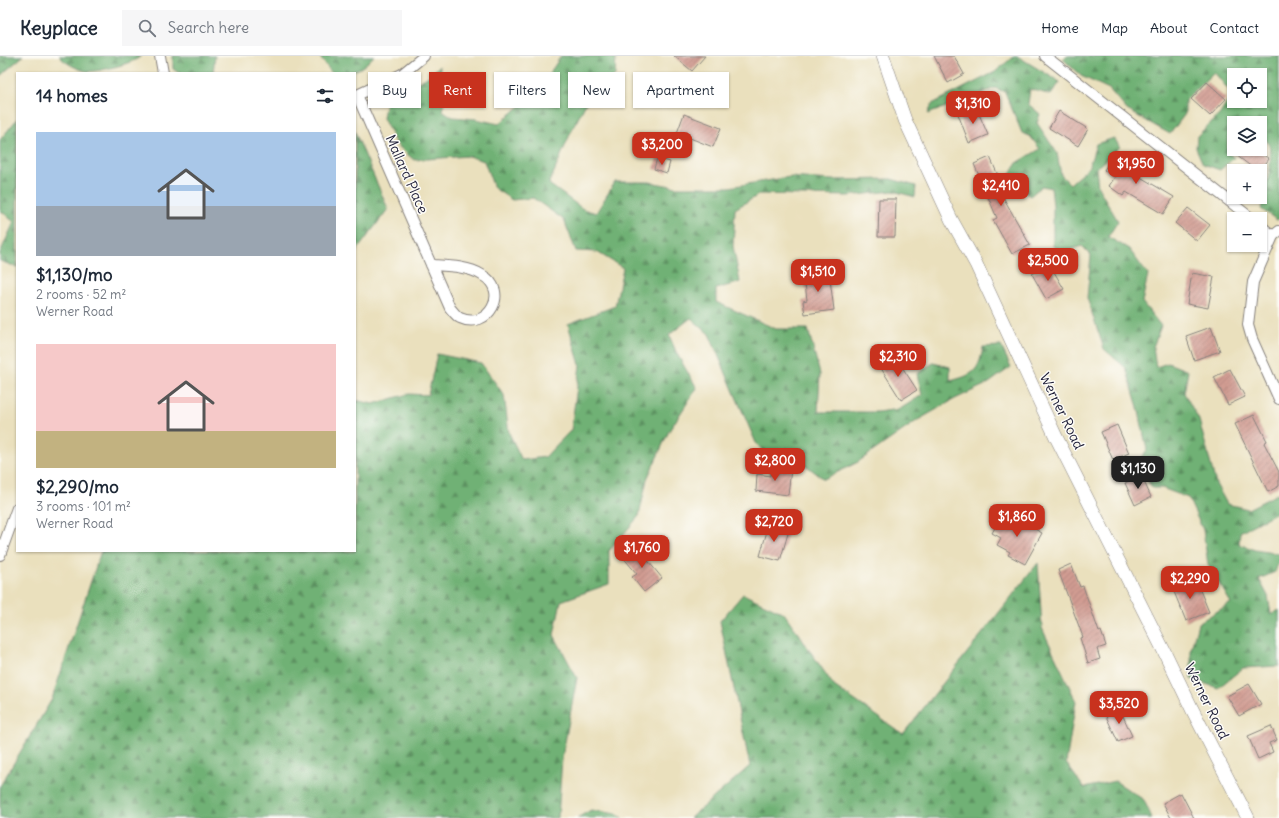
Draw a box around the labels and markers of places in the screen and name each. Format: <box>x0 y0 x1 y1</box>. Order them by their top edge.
pin: $1,310 <box>940 91 1006 125</box>
pin: $3,200 <box>629 132 695 166</box>
pin: $1,950 <box>1103 151 1169 185</box>
pin: $2,410 <box>968 173 1034 207</box>
pin: $2,500 <box>1015 248 1081 282</box>
pin: $1,510 <box>785 259 851 293</box>
pin: $2,310 <box>865 344 931 378</box>
pin: $2,800 <box>742 448 808 482</box>
pin: $1,130 <box>1105 456 1171 490</box>
pin: $1,860 <box>984 504 1050 538</box>
pin: $2,720 <box>741 509 807 543</box>
pin: $1,760 <box>609 535 675 569</box>
pin: $2,290 <box>1157 566 1223 600</box>
pin: $3,520 <box>1086 691 1152 725</box>

